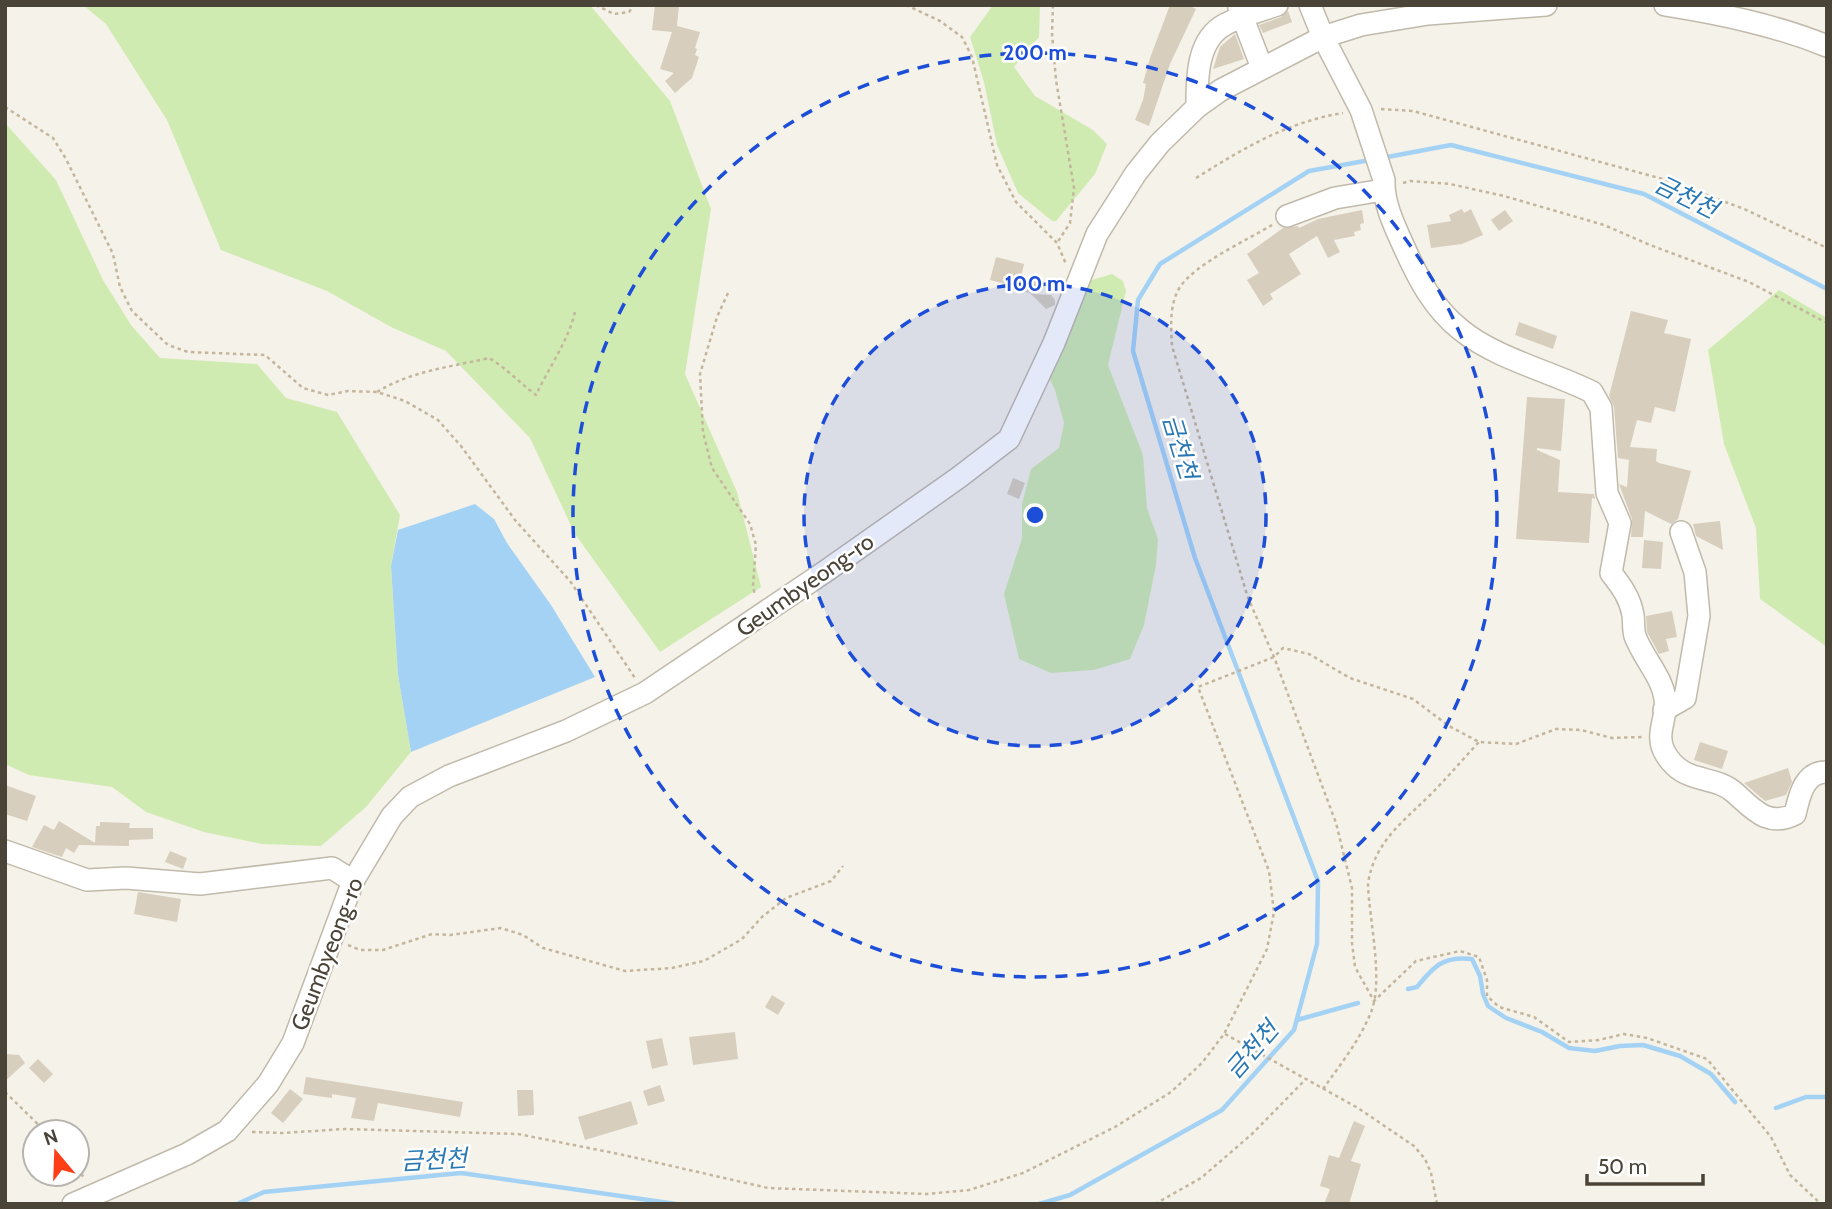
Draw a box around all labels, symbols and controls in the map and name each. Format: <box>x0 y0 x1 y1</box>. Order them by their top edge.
text: 200 m <box>1003 40 1067 65</box>
water label: 금천천 <box>1650 169 1725 225</box>
text: 100 m <box>1005 271 1065 296</box>
water label: 금천천 <box>1157 411 1205 486</box>
centre of rings <box>1023 503 1047 527</box>
street label: Geumbyeong-ro <box>731 527 879 643</box>
street label: Geumbyeong-ro <box>285 874 369 1034</box>
water label: 금천천 <box>1219 1013 1286 1084</box>
north arrow <box>21 1118 91 1188</box>
text: N <box>41 1124 61 1150</box>
scale bar <box>1587 1142 1702 1186</box>
water label: 금천천 <box>400 1143 471 1176</box>
text: 50 m <box>1598 1154 1647 1179</box>

